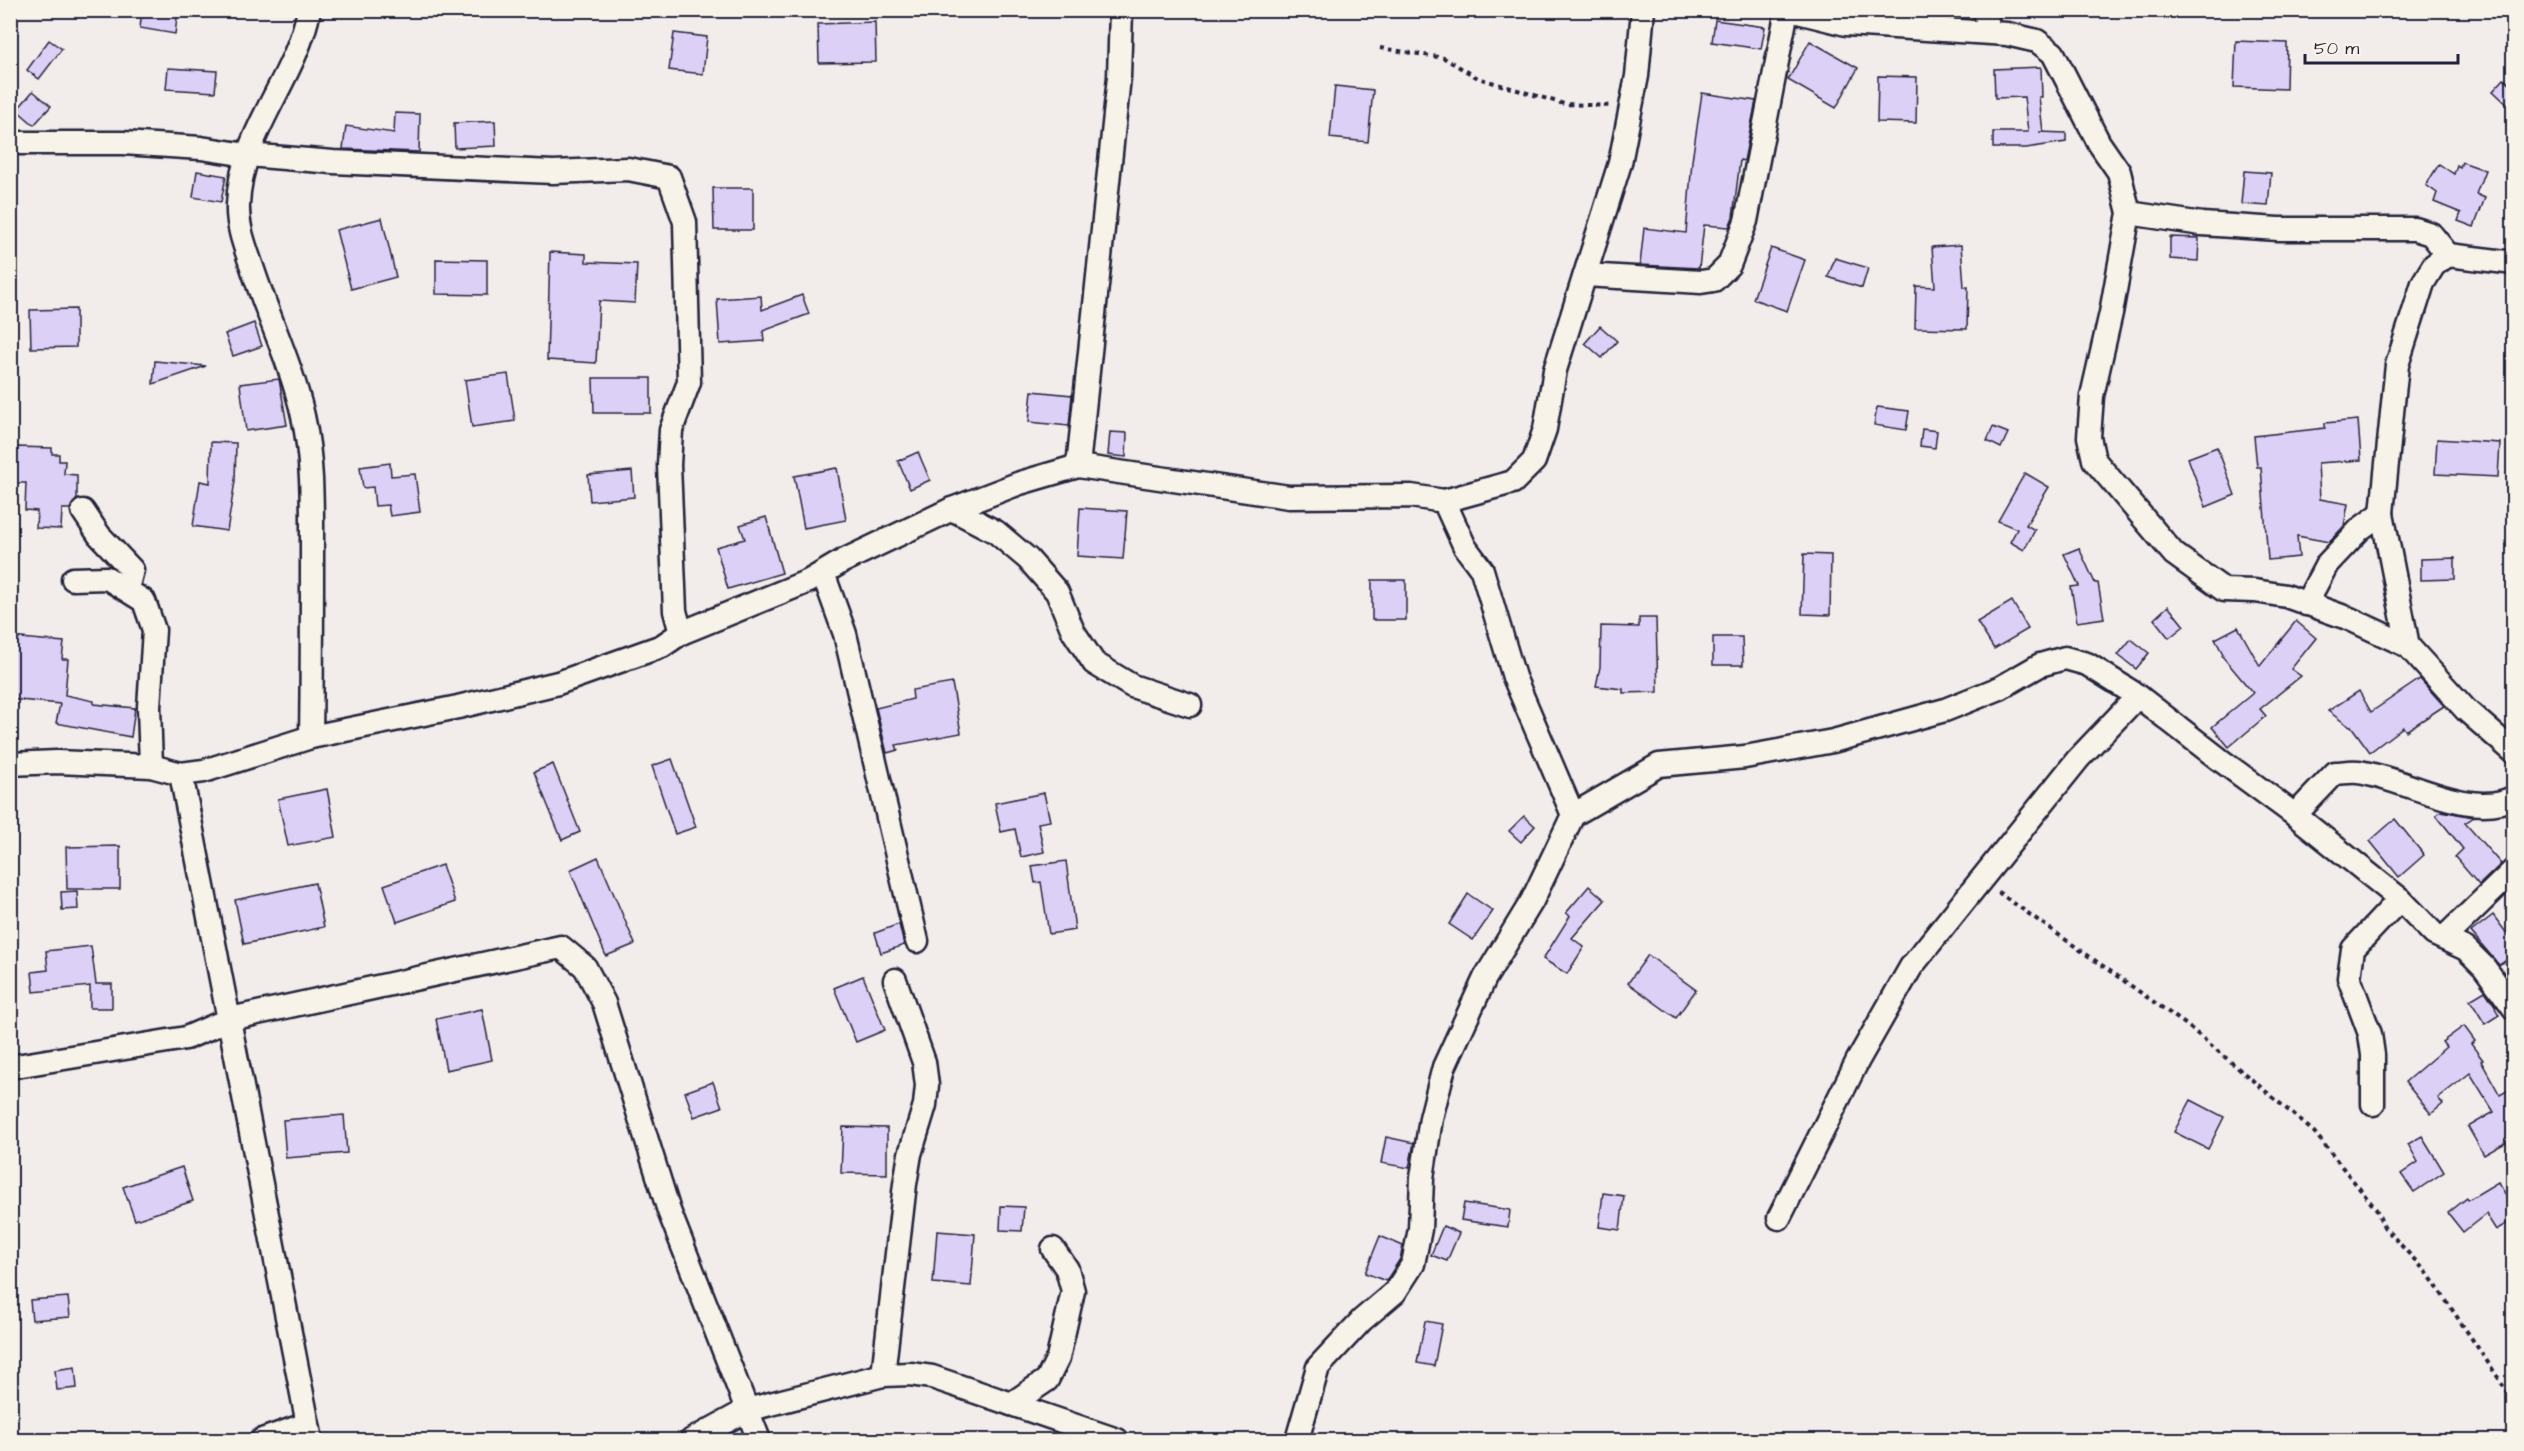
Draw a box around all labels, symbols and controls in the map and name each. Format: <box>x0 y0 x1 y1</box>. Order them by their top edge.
scale bar <box>2305 27 2458 65</box>
text: 50 m <box>2314 36 2359 61</box>

